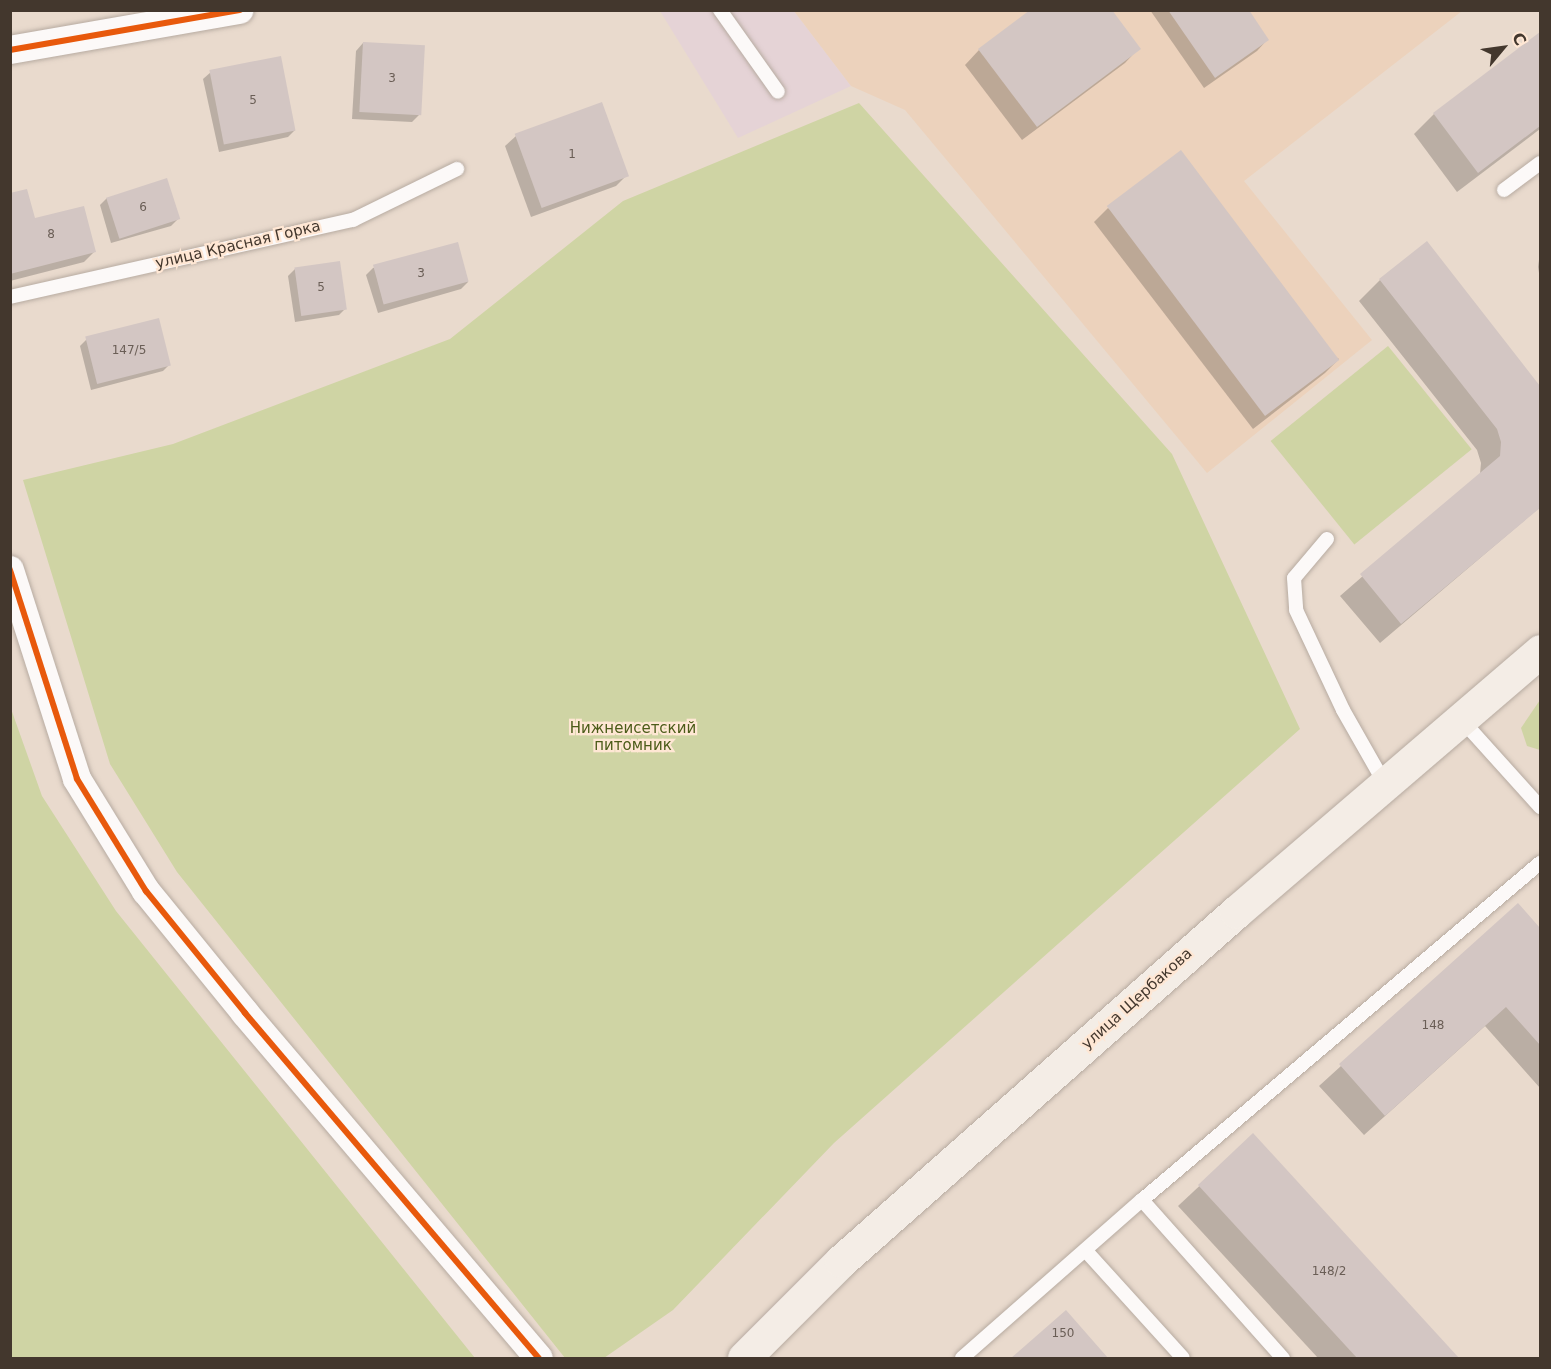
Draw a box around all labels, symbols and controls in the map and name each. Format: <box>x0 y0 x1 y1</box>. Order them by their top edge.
north arrow <box>1473 18 1533 78</box>
text: С <box>1508 29 1530 49</box>
house number: 3 <box>388 72 396 86</box>
house number: 5 <box>249 94 257 108</box>
house number: 1 <box>568 148 576 162</box>
house number: 6 <box>139 201 147 215</box>
street label: улица Красная Горка <box>154 217 322 273</box>
house number: 8 <box>47 228 55 242</box>
house number: 3 <box>417 267 425 281</box>
house number: 5 <box>317 281 325 295</box>
house number: 147/5 <box>112 344 146 358</box>
park label: Нижнеисетский питомник <box>570 719 696 754</box>
street label: улица Щербакова <box>1078 945 1196 1053</box>
house number: 148 <box>1422 1019 1444 1033</box>
house number: 148/2 <box>1312 1265 1346 1279</box>
house number: 150 <box>1052 1327 1074 1341</box>

